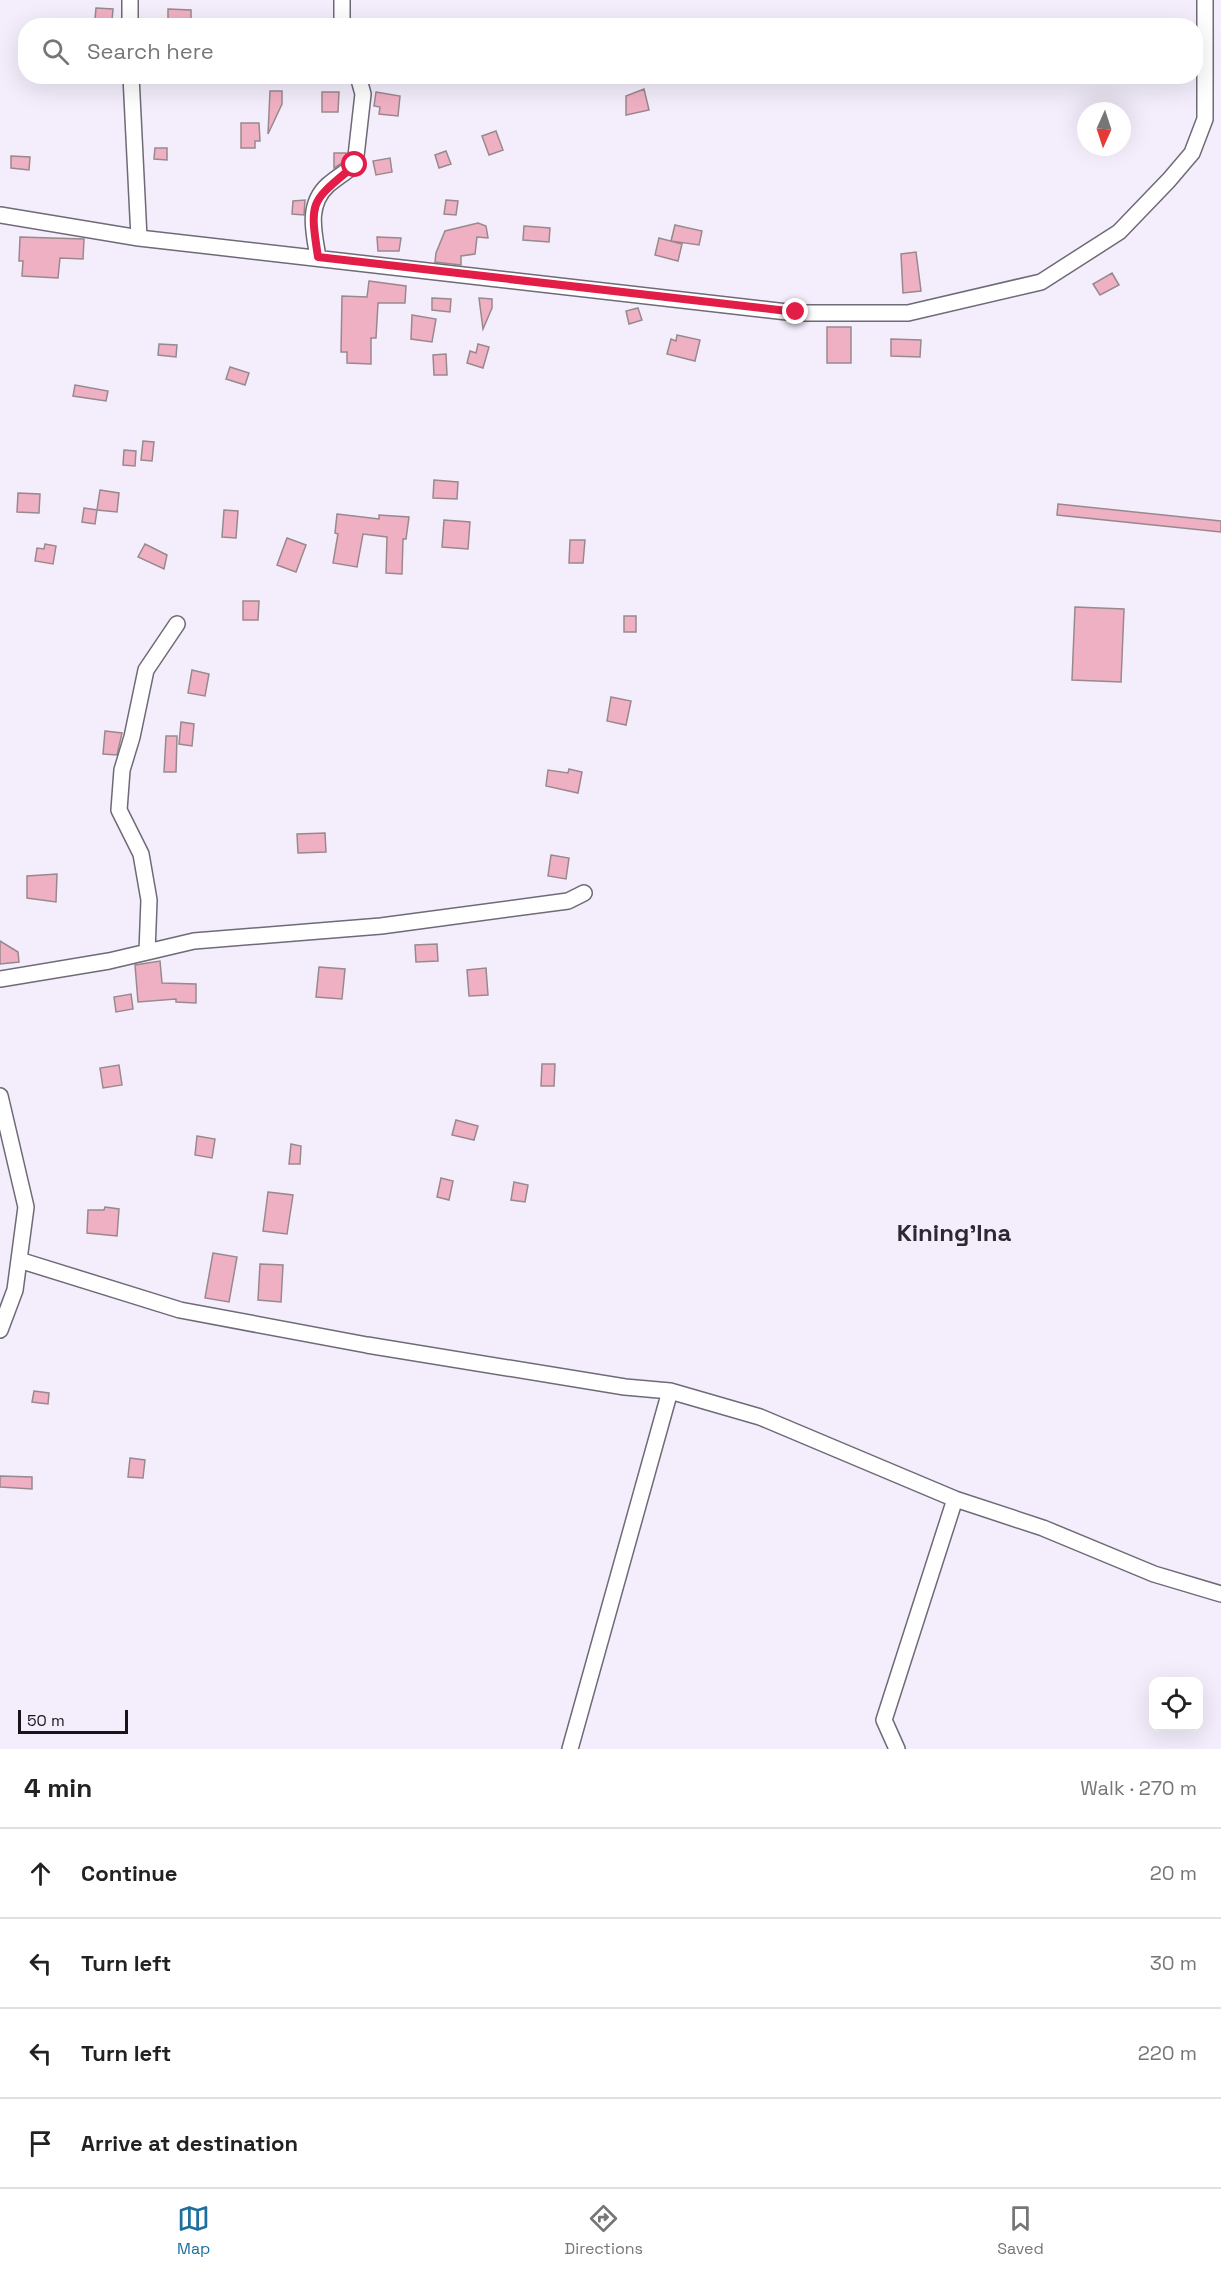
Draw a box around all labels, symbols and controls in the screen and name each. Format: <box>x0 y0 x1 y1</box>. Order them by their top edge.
search box <box>18 18 1203 84</box>
icon: search <box>39 35 72 68</box>
text: Search here <box>87 37 214 65</box>
north arrow <box>1077 102 1131 156</box>
route start <box>341 151 367 177</box>
route end <box>782 298 808 324</box>
district label: Kining'Ina <box>897 1217 1011 1248</box>
map controls <box>1149 1677 1203 1731</box>
button: locate <box>1149 1677 1203 1731</box>
scale bar <box>18 1707 128 1734</box>
text: 50 m <box>27 1710 65 1731</box>
text: 4 min <box>24 1771 92 1805</box>
text: Walk · 270 m <box>1080 1775 1197 1801</box>
icon: ahead <box>24 1857 57 1890</box>
text: Continue <box>81 1859 177 1887</box>
text: 20 m <box>1150 1860 1197 1886</box>
icon: left <box>24 1947 57 1980</box>
text: Turn left <box>81 1949 171 1977</box>
text: 30 m <box>1150 1950 1197 1976</box>
icon: left <box>24 2037 57 2070</box>
text: Turn left <box>81 2039 171 2067</box>
text: 220 m <box>1138 2040 1197 2066</box>
icon: arrive <box>24 2127 57 2160</box>
text: Arrive at destination <box>81 2129 298 2157</box>
tab: Map <box>177 2202 210 2259</box>
tab: Directions <box>565 2202 643 2259</box>
tab: Saved <box>997 2202 1044 2259</box>

